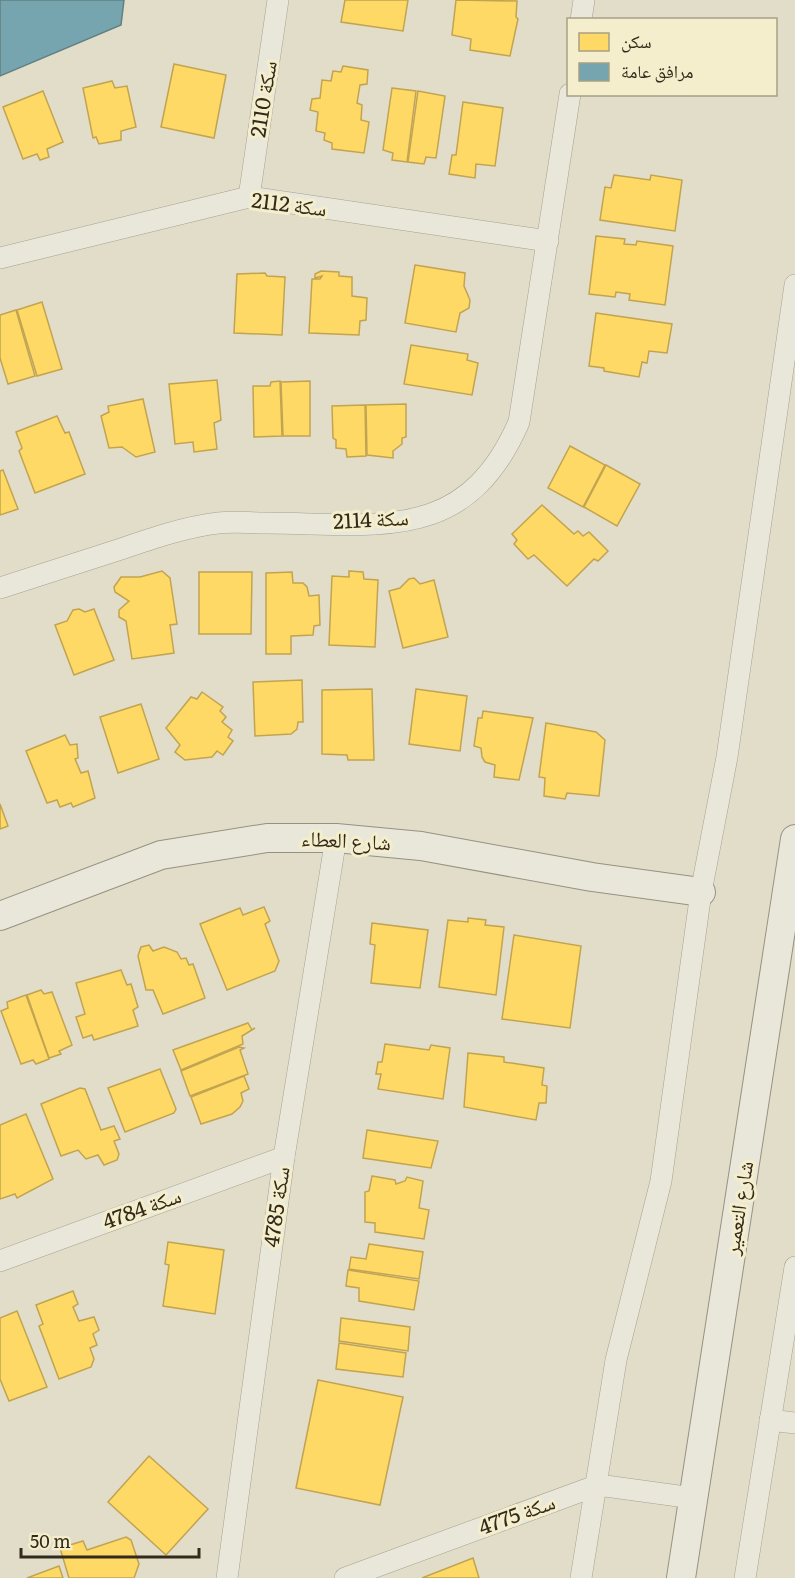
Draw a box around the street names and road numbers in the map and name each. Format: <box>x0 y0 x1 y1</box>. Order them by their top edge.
street label: سكة 2110 <box>240 58 283 139</box>
street label: سكة 2112 <box>250 183 329 223</box>
street label: سكة 2114 <box>332 500 409 535</box>
street label: شارع العطاء <box>300 821 392 856</box>
street label: شارع التعمير <box>714 1158 759 1258</box>
street label: سكة 4785 <box>254 1164 296 1249</box>
street label: سكة 4784 <box>97 1178 185 1235</box>
street label: سكة 4775 <box>474 1485 559 1541</box>

